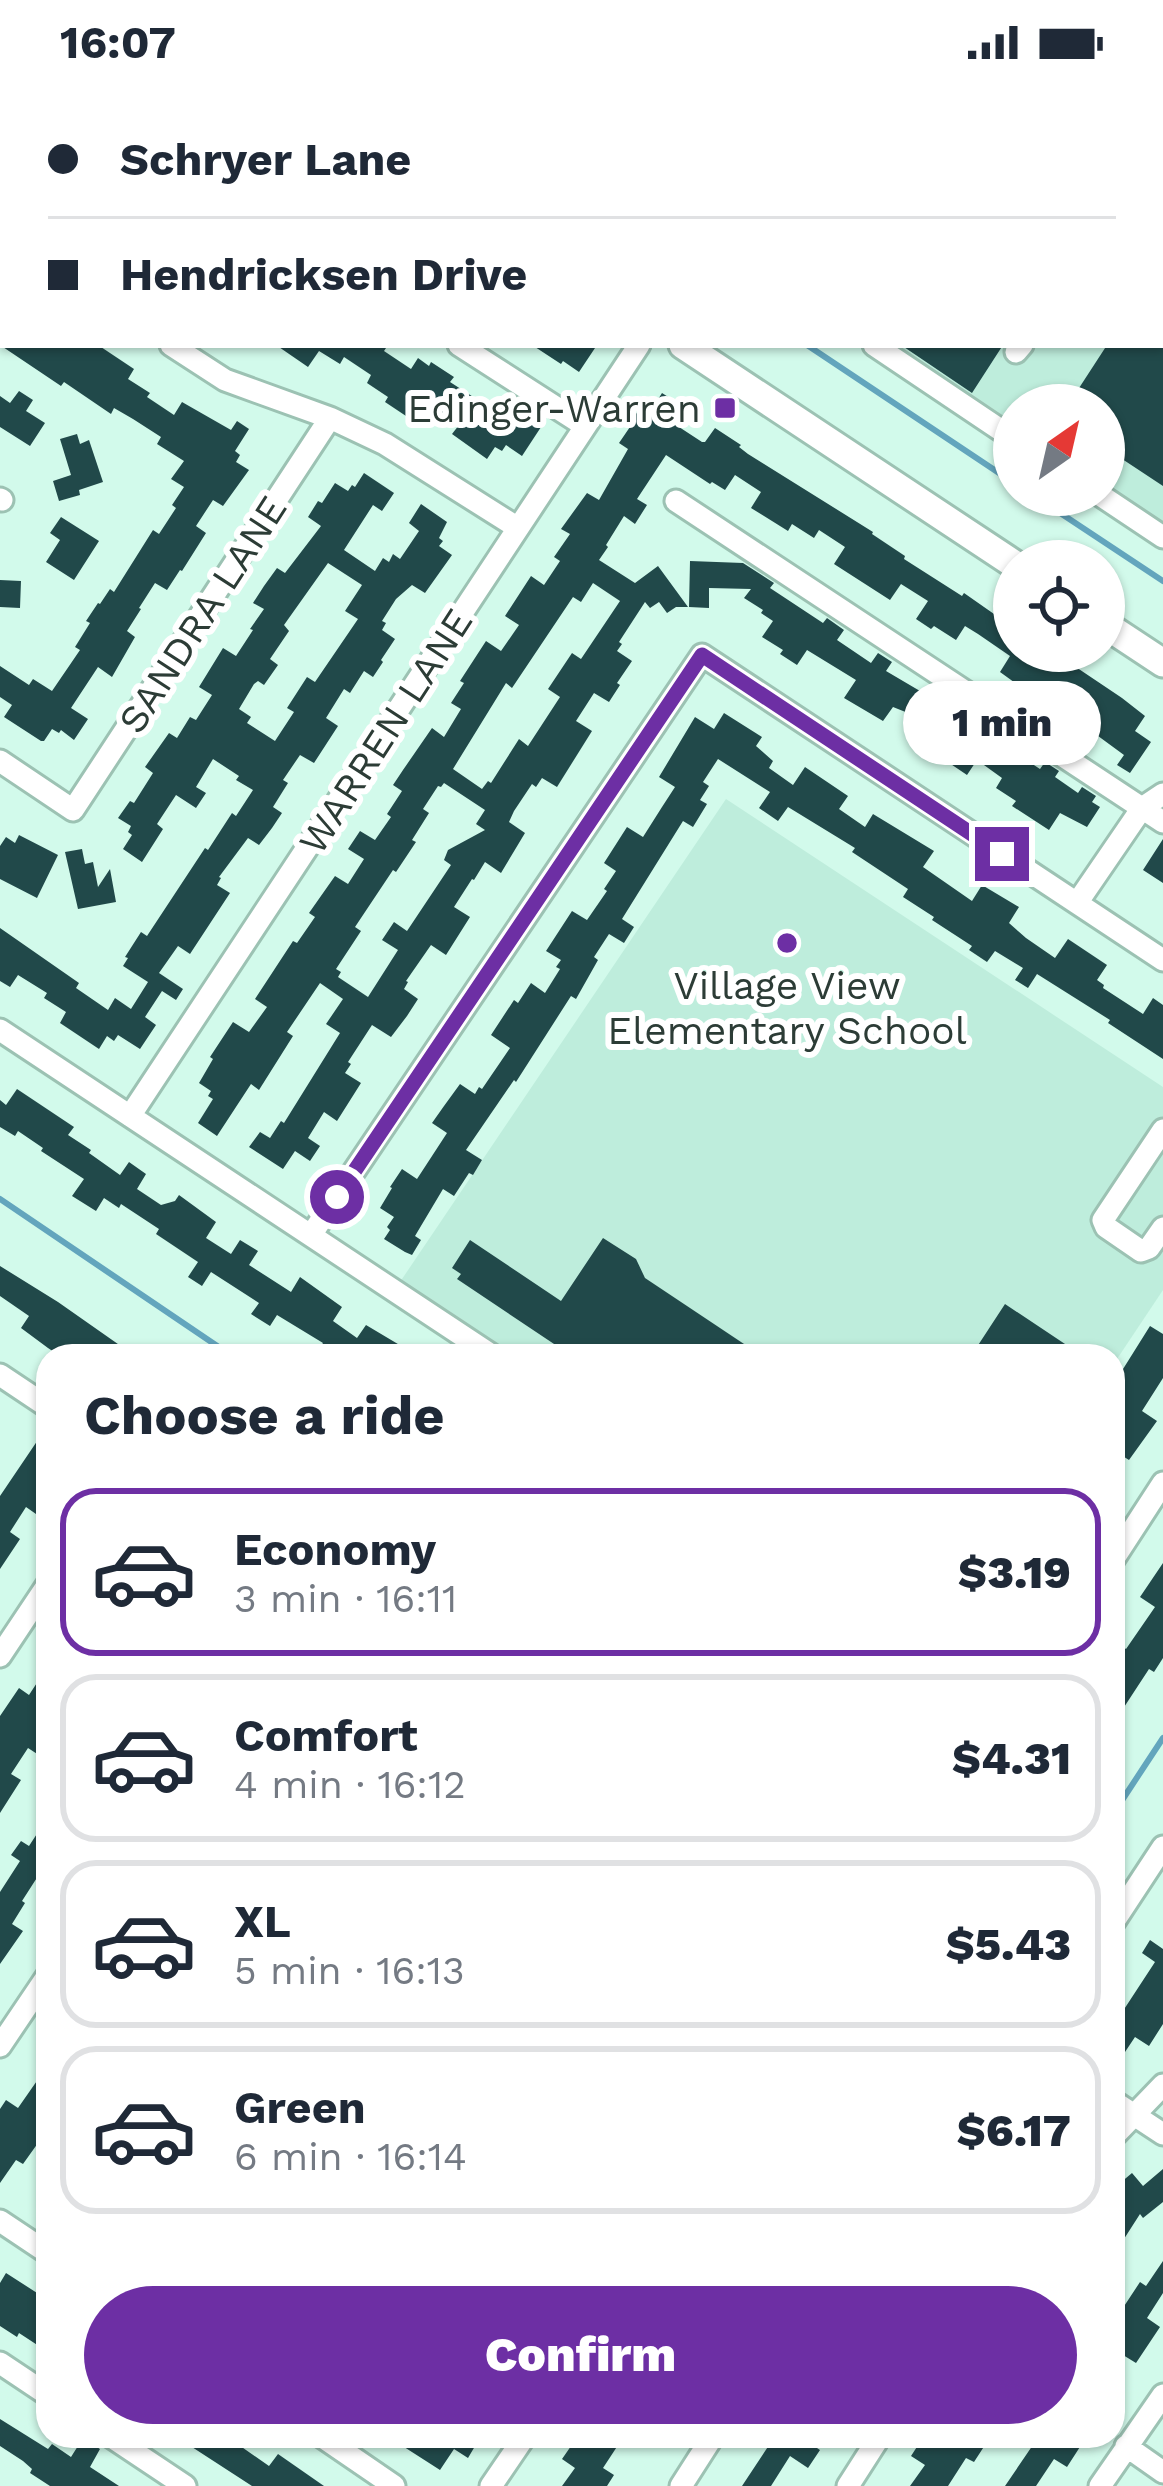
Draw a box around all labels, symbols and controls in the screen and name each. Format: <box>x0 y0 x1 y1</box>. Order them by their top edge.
text: 16:07 <box>60 16 176 69</box>
text: Schryer Lane <box>120 133 411 186</box>
text: Hendricksen Drive <box>120 248 527 301</box>
north arrow <box>993 384 1125 516</box>
map controls <box>993 384 1125 672</box>
place label: Edinger-Warren <box>407 386 701 431</box>
marker: Edinger-Warren <box>712 395 738 421</box>
street label: SANDRA LANE <box>109 487 296 741</box>
button: locate <box>993 540 1125 672</box>
street label: WARREN LANE <box>290 600 481 862</box>
callout: 1 min <box>903 680 1101 764</box>
text: 1 min <box>952 700 1052 745</box>
route end <box>975 827 1029 881</box>
marker: Village View Elementary School <box>774 930 800 956</box>
place label: Village View Elementary School <box>607 963 967 1053</box>
route start <box>310 1170 364 1224</box>
text: Choose a ride <box>84 1384 445 1447</box>
icon: car <box>90 1518 198 1626</box>
text: Economy <box>234 1523 436 1576</box>
text: $3.19 <box>958 1546 1071 1599</box>
text: 3 min · 16:11 <box>234 1576 457 1621</box>
icon: car <box>90 1704 198 1812</box>
text: Comfort <box>234 1709 418 1762</box>
text: $4.31 <box>952 1732 1071 1785</box>
text: 4 min · 16:12 <box>234 1762 466 1807</box>
icon: car <box>90 1890 198 1998</box>
text: XL <box>234 1895 291 1948</box>
text: $5.43 <box>946 1918 1071 1971</box>
text: 5 min · 16:13 <box>234 1948 465 1993</box>
icon: car <box>90 2076 198 2184</box>
text: Green <box>234 2081 366 2134</box>
text: $6.17 <box>957 2104 1071 2157</box>
text: 6 min · 16:14 <box>234 2134 467 2179</box>
button: Confirm <box>84 2286 1077 2424</box>

